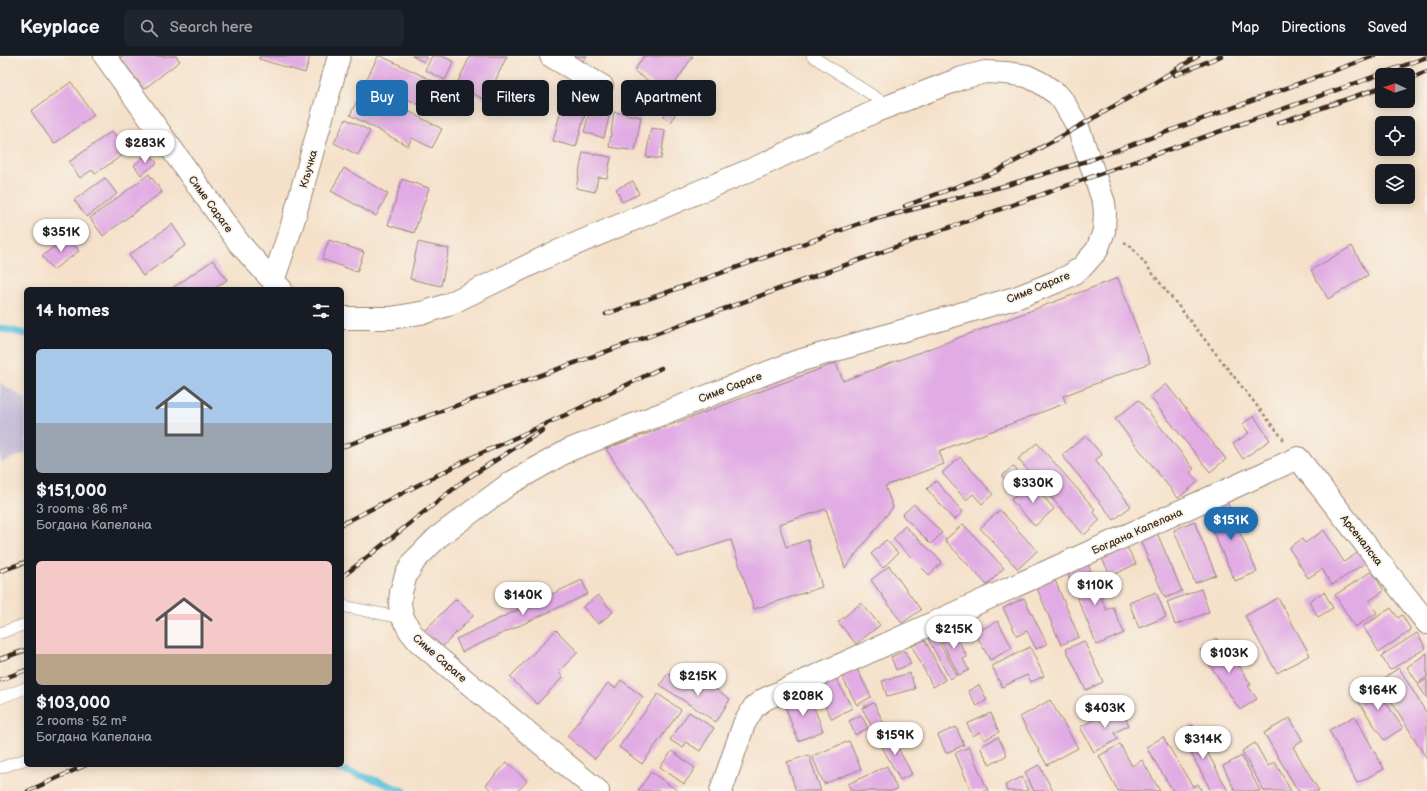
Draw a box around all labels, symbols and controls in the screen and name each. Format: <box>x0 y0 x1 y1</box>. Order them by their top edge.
search box <box>124 10 404 46</box>
text: Keyplace <box>20 16 100 39</box>
icon: search <box>138 17 160 39</box>
text: Search here <box>170 18 253 37</box>
text: Map <box>1231 19 1259 36</box>
text: Directions <box>1281 19 1346 36</box>
text: Saved <box>1368 19 1407 36</box>
north arrow <box>1375 68 1415 108</box>
map controls <box>1375 68 1415 204</box>
chip: Buy <box>356 80 408 116</box>
chip: Rent <box>416 80 474 116</box>
chip: Filters <box>482 80 549 116</box>
chip: New <box>557 80 613 116</box>
chip: Apartment <box>621 80 716 116</box>
button: locate <box>1375 116 1415 156</box>
pin: $283K <box>117 130 173 164</box>
text: $283K <box>125 135 165 151</box>
street label: Кључка <box>297 148 320 190</box>
button: layers <box>1375 164 1415 204</box>
street label: Симе Сараге <box>186 173 236 235</box>
pin: $351K <box>33 219 89 253</box>
text: $351K <box>42 224 80 240</box>
street label: Симе Сараге <box>1005 269 1072 306</box>
icon: filters <box>310 300 332 322</box>
text: 14 homes <box>36 301 109 321</box>
street label: Симе Сараге <box>697 369 764 406</box>
icon: home <box>148 375 220 447</box>
pin: $330K <box>1005 470 1061 504</box>
text: $330K <box>1013 475 1053 491</box>
text: $151,000 <box>36 481 107 501</box>
text: 3 rooms · 86 m² <box>36 501 128 517</box>
street label: Богдана Капелана <box>1090 505 1185 557</box>
pin: $151K <box>1203 507 1259 541</box>
text: $151K <box>1213 512 1249 528</box>
street label: Арсеналска <box>1337 512 1386 569</box>
text: Богдана Капелана <box>36 517 152 533</box>
pin: $110K <box>1067 572 1123 606</box>
text: $110K <box>1077 577 1113 593</box>
pin: $140K <box>495 582 551 616</box>
icon: home <box>148 587 220 659</box>
text: $140K <box>504 587 542 603</box>
pin: $215K <box>926 616 982 650</box>
text: $215K <box>935 621 973 637</box>
street label: Симе Сараге <box>410 631 469 685</box>
pin: $103K <box>1201 640 1257 674</box>
text: $103K <box>1210 645 1248 661</box>
pin: $215K <box>670 663 726 697</box>
text: $215K <box>679 668 717 684</box>
pin: $164K <box>1350 677 1406 711</box>
text: $164K <box>1359 682 1397 698</box>
pin: $208K <box>775 683 831 717</box>
text: $208K <box>783 688 823 704</box>
text: $103,000 <box>36 693 110 713</box>
pin: $403K <box>1077 695 1133 729</box>
text: $403K <box>1085 700 1125 716</box>
text: 2 rooms · 52 m² <box>36 713 127 729</box>
pin: $159K <box>867 722 923 756</box>
pin: $314K <box>1175 726 1231 760</box>
text: $159K <box>876 727 914 743</box>
text: Богдана Капелана <box>36 729 152 745</box>
text: $314K <box>1184 731 1222 747</box>

